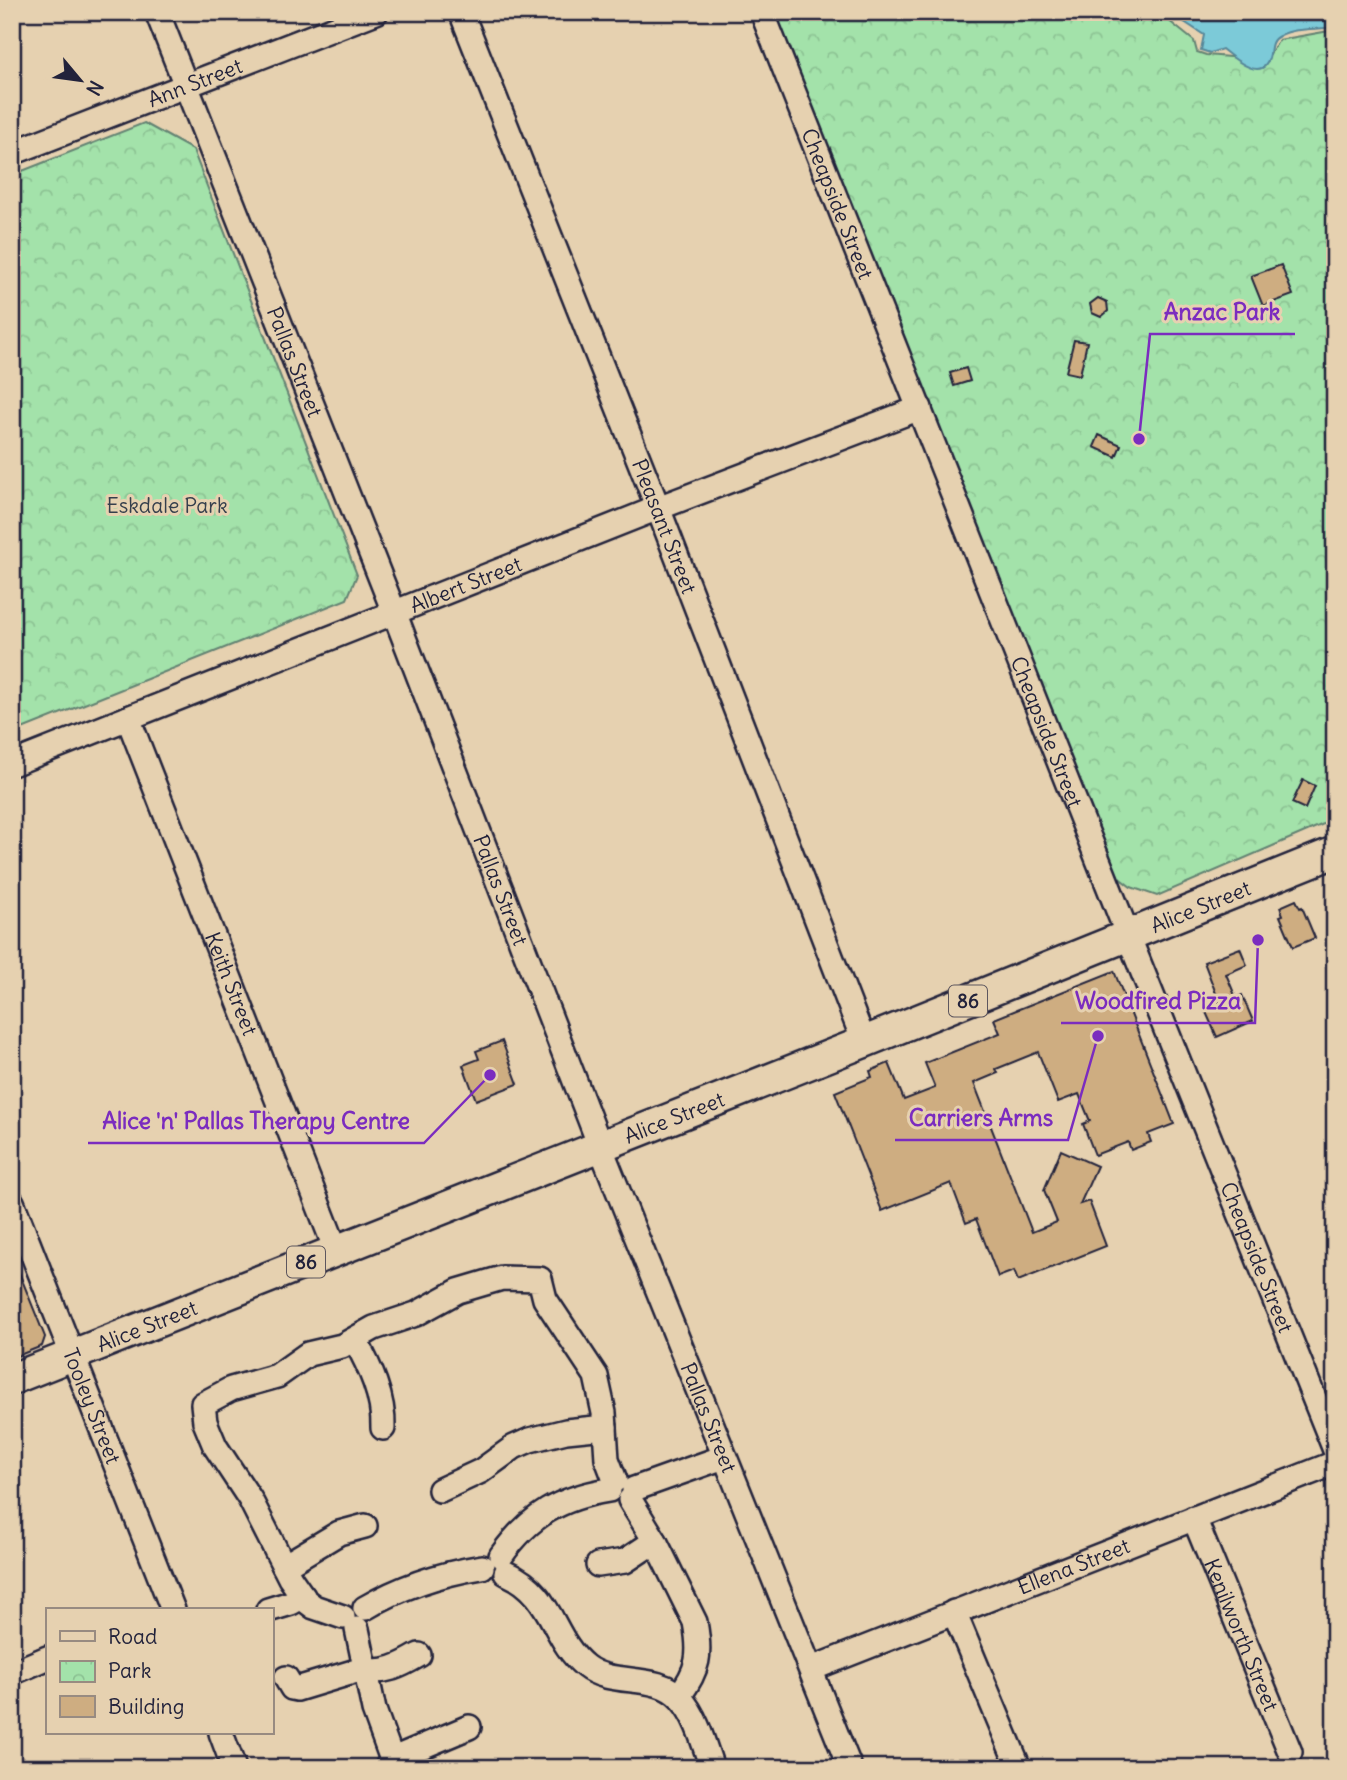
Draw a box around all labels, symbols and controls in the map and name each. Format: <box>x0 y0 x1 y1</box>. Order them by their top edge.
north arrow <box>46 46 116 116</box>
street label: Ann Street <box>144 52 246 113</box>
text: N <box>81 77 109 100</box>
street label: Cheapside Street <box>796 124 880 283</box>
callout: Anzac Park <box>1150 290 1295 334</box>
text: Anzac Park <box>1164 297 1281 326</box>
street label: Pallas Street <box>261 303 329 421</box>
street label: Pleasant Street <box>626 455 703 597</box>
park label: Eskdale Park <box>106 492 228 519</box>
street label: Albert Street <box>406 550 525 618</box>
street label: Cheapside Street <box>1005 652 1089 811</box>
street label: Pallas Street <box>468 831 535 949</box>
street label: Alice Street <box>1146 874 1254 939</box>
street label: Keith Street <box>199 928 264 1039</box>
callout: Woodfired Pizza <box>1061 979 1255 1023</box>
road number: 86 <box>949 986 987 1016</box>
text: Woodfired Pizza <box>1075 986 1241 1015</box>
street label: Alice Street <box>620 1085 728 1149</box>
callout: Carriers Arms <box>895 1096 1068 1140</box>
callout: Alice 'n' Pallas Therapy Centre <box>88 1099 424 1143</box>
text: Carriers Arms <box>909 1103 1053 1132</box>
text: Alice 'n' Pallas Therapy Centre <box>102 1106 410 1135</box>
street label: Cheapside Street <box>1215 1178 1300 1336</box>
road number: 86 <box>287 1246 325 1278</box>
street label: Alice Street <box>93 1294 201 1358</box>
street label: Tooley Street <box>57 1344 127 1468</box>
street label: Pallas Street <box>675 1358 743 1476</box>
street label: Ellena Street <box>1013 1532 1133 1600</box>
street label: Kenilworth Street <box>1198 1554 1285 1715</box>
legend <box>46 1608 273 1734</box>
text: Road <box>108 1623 157 1650</box>
text: Park <box>108 1657 151 1684</box>
text: Building <box>108 1693 184 1720</box>

